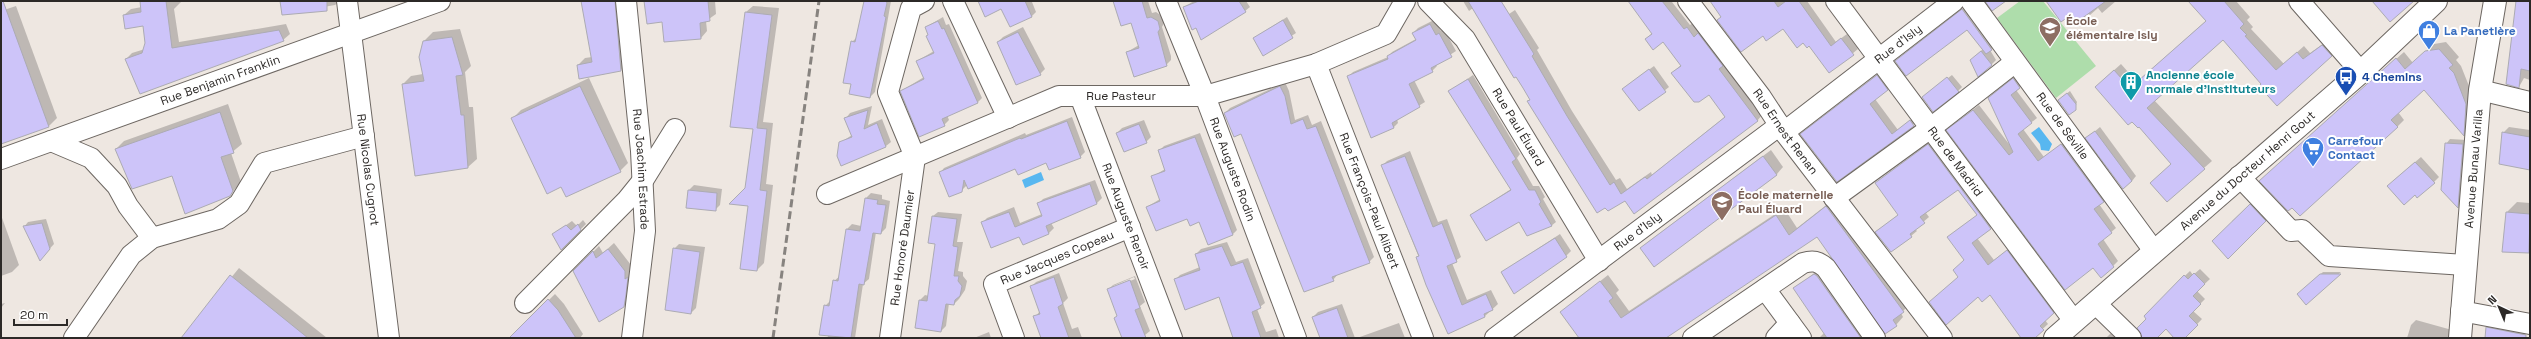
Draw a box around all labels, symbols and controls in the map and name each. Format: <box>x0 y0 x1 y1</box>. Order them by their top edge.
place label: École élémentaire Isly <box>2066 13 2158 43</box>
school or university icon: École élémentaire Isly <box>2037 15 2063 48</box>
shop icon: La Panetière <box>2416 18 2442 51</box>
street label: Rue d'Isly <box>1871 21 1925 67</box>
place label: La Panetière <box>2444 23 2516 39</box>
street label: Rue Benjamin Franklin <box>158 51 282 109</box>
bus stop icon: 4 Chemins <box>2333 64 2359 97</box>
place label: Ancienne école normale d’instituteurs <box>2146 67 2276 97</box>
building icon: Ancienne école normale d’instituteurs <box>2118 69 2144 102</box>
place label: 4 Chemins <box>2362 69 2422 85</box>
street label: Rue Paul Éluard <box>1489 85 1548 169</box>
street label: Rue Ernest Renan <box>1749 85 1822 178</box>
street label: Rue Pasteur <box>1086 88 1156 104</box>
street label: Rue de Séville <box>2033 89 2093 163</box>
street label: Avenue du Docteur Henri Gout <box>2176 107 2319 234</box>
street label: Rue Joachim Estrade <box>629 108 653 230</box>
street label: Avenue Bunau Varilla <box>2461 108 2486 229</box>
street label: Rue Nicolas Cugnot <box>353 113 383 227</box>
street label: Rue Auguste Rodin <box>1206 115 1259 223</box>
street label: Rue de Madrid <box>1924 123 1987 200</box>
street label: Rue François-Paul Alibert <box>1336 130 1403 271</box>
place label: Carrefour Contact <box>2328 133 2383 163</box>
supermarket icon: Carrefour Contact <box>2300 135 2326 168</box>
street label: Rue Auguste Renoir <box>1098 161 1154 273</box>
place label: École maternelle Paul Éluard <box>1738 187 1834 217</box>
street label: Rue Honoré Daumier <box>887 188 918 307</box>
school or university icon: École maternelle Paul Éluard <box>1709 189 1735 222</box>
street label: Rue d'Isly <box>1611 208 1665 254</box>
street label: Rue Jacques Copeau <box>998 227 1116 288</box>
north arrow <box>2479 287 2519 327</box>
text: N <box>2485 292 2500 307</box>
scale bar <box>14 301 67 327</box>
text: 20 m <box>20 307 48 323</box>

